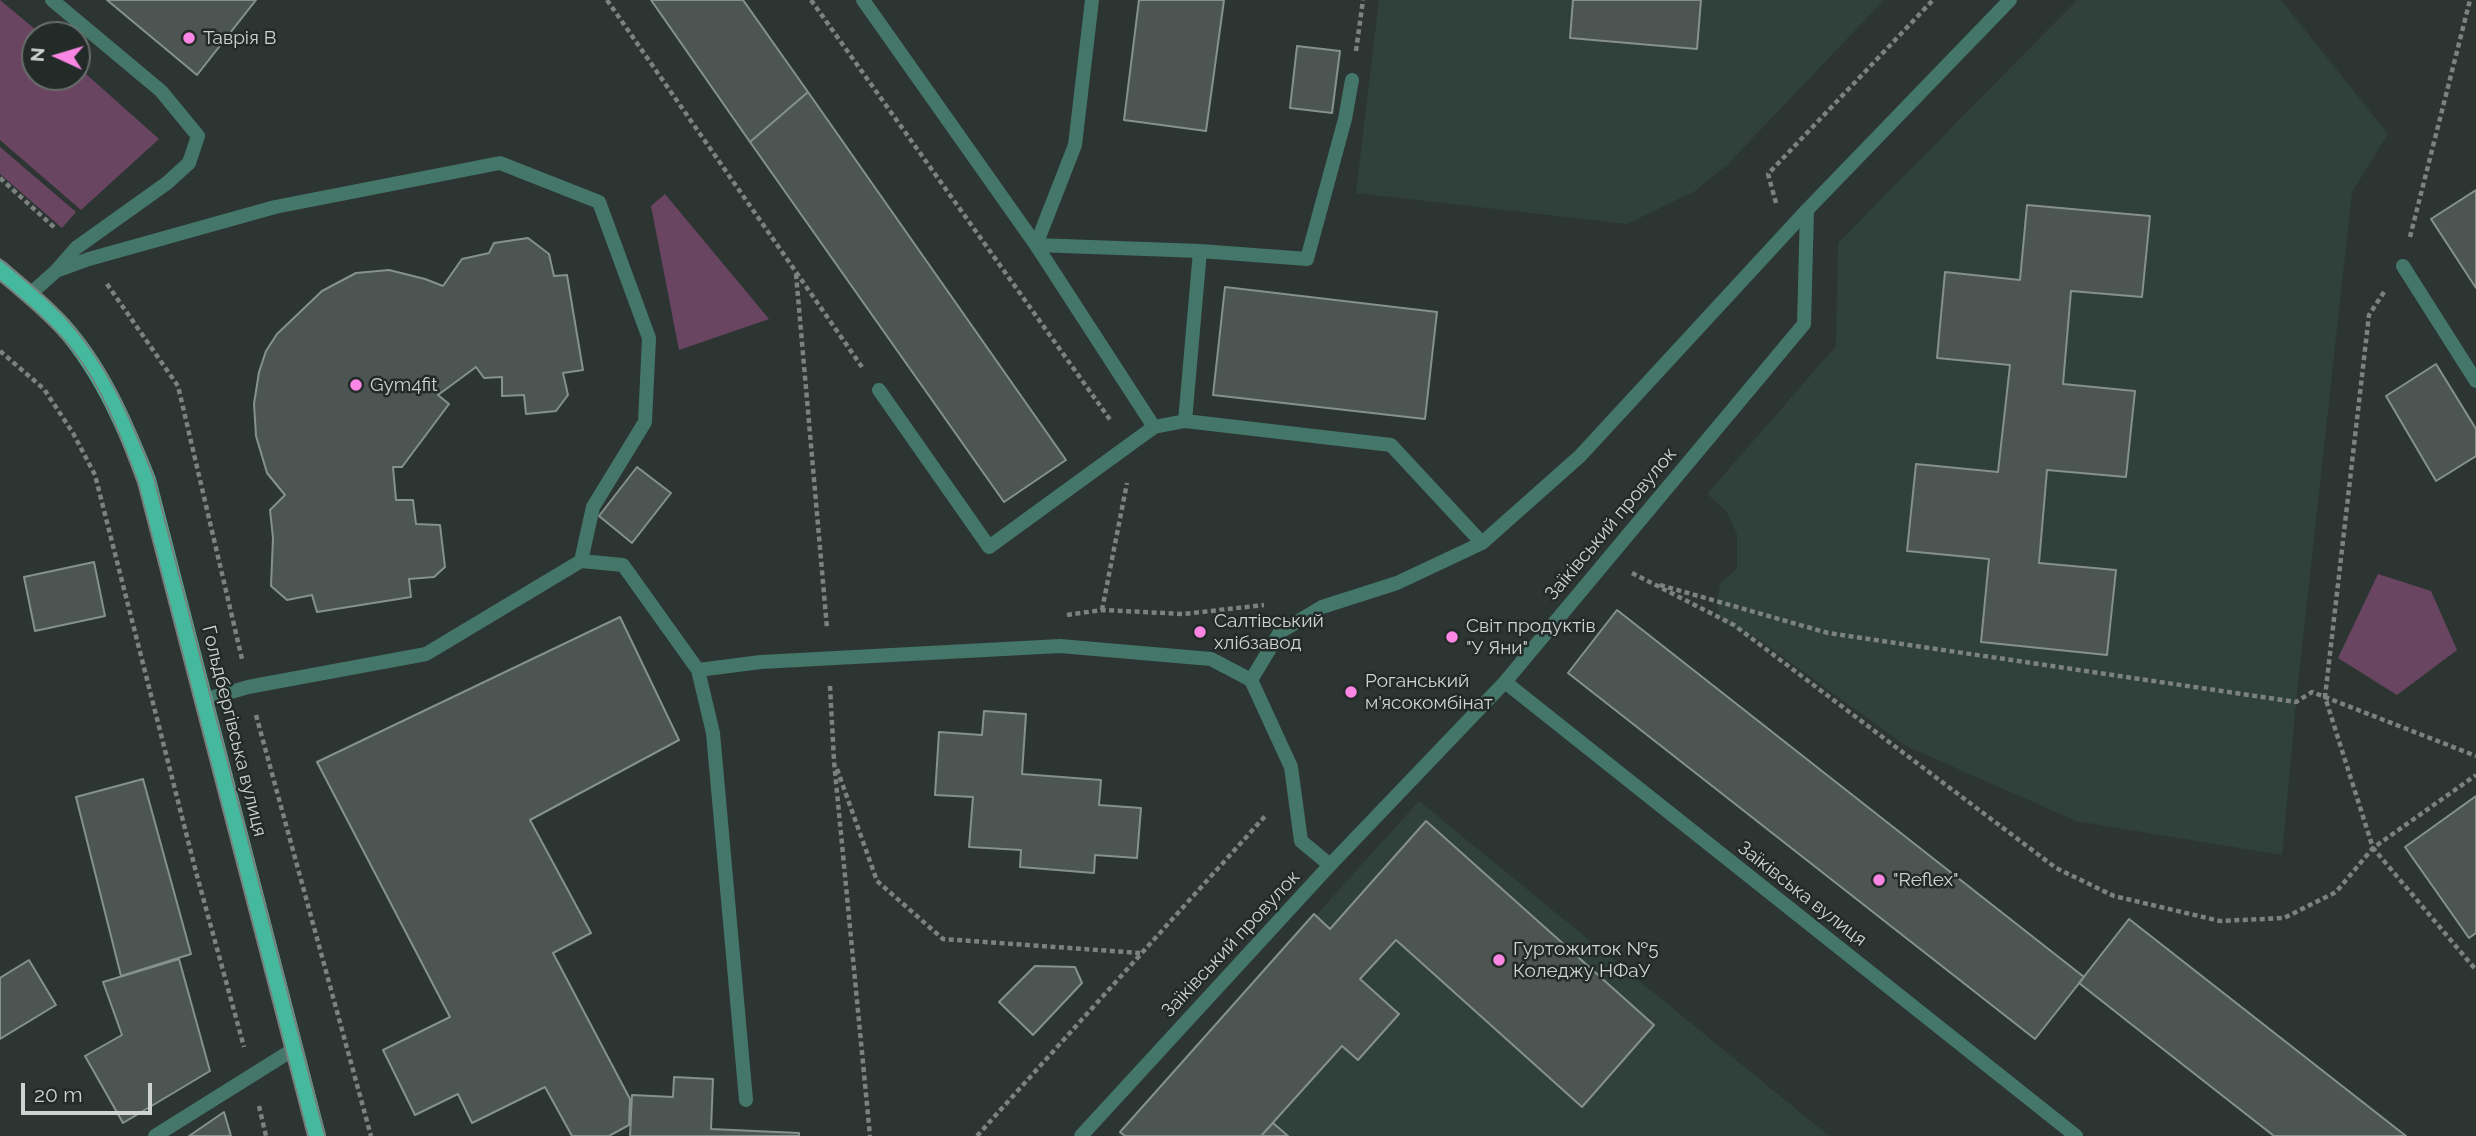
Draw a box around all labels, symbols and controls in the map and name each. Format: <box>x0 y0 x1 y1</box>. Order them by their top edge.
north arrow <box>21 21 91 91</box>
place label: Таврія В <box>203 27 276 49</box>
marker: Таврія В <box>181 30 197 46</box>
text: N <box>26 47 49 63</box>
place label: Gym4fit <box>370 374 437 396</box>
marker: Gym4fit <box>348 377 364 393</box>
street label: Заїківський провулок <box>1540 443 1682 605</box>
place label: Салтівський хлібзавод <box>1214 610 1324 654</box>
place label: Світ продуктів "У Яни" <box>1466 615 1596 659</box>
street label: Гольдбергівська вулиця <box>197 623 271 839</box>
marker: Салтівський хлібзавод <box>1192 624 1208 640</box>
marker: Світ продуктів "У Яни" <box>1444 629 1460 645</box>
place label: Роганський м'ясокомбінат <box>1365 670 1493 714</box>
marker: Роганський м'ясокомбінат <box>1343 684 1359 700</box>
street label: Заїківська вулиця <box>1733 837 1871 951</box>
street label: Заїківський провулок <box>1157 866 1305 1022</box>
place label: "Reflex" <box>1893 869 1959 891</box>
marker: "Reflex" <box>1871 872 1887 888</box>
place label: Гуртожиток №5 Коледжу НФаУ <box>1513 938 1659 982</box>
marker: Гуртожиток №5 Коледжу НФаУ <box>1491 952 1507 968</box>
scale bar <box>24 1070 156 1114</box>
text: 20 m <box>34 1082 82 1107</box>

